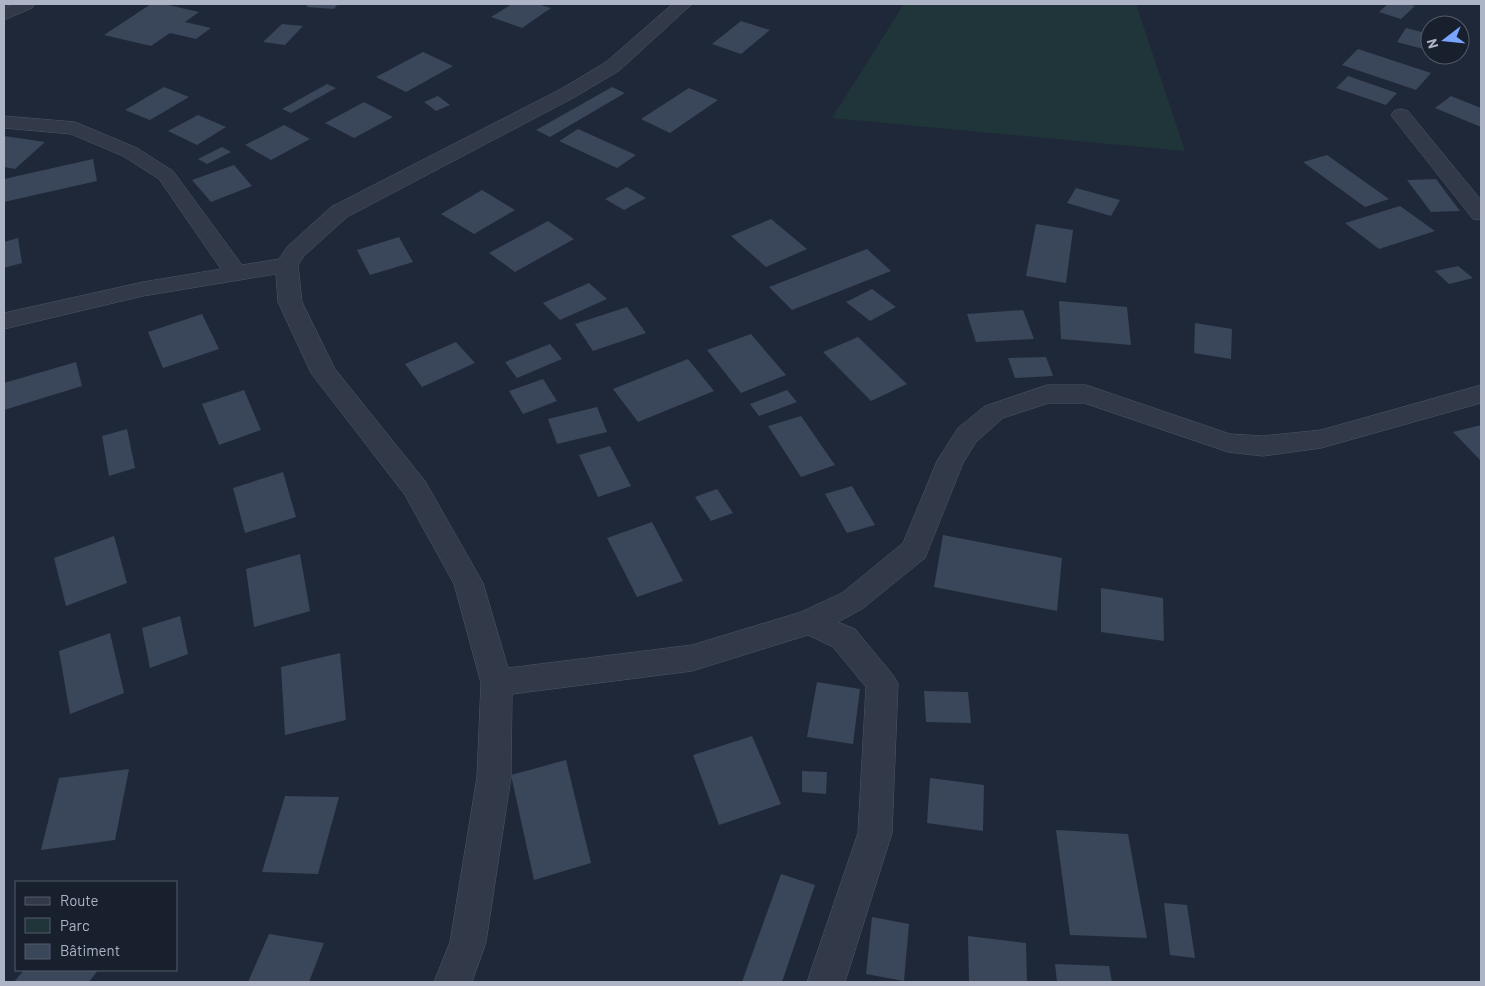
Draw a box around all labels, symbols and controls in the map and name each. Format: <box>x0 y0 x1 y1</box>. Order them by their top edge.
north arrow <box>1420 15 1470 65</box>
text: N <box>1423 37 1441 51</box>
legend <box>15 881 178 971</box>
text: Route <box>60 891 99 909</box>
text: Parc <box>60 916 90 934</box>
text: Bâtiment <box>60 941 120 959</box>

